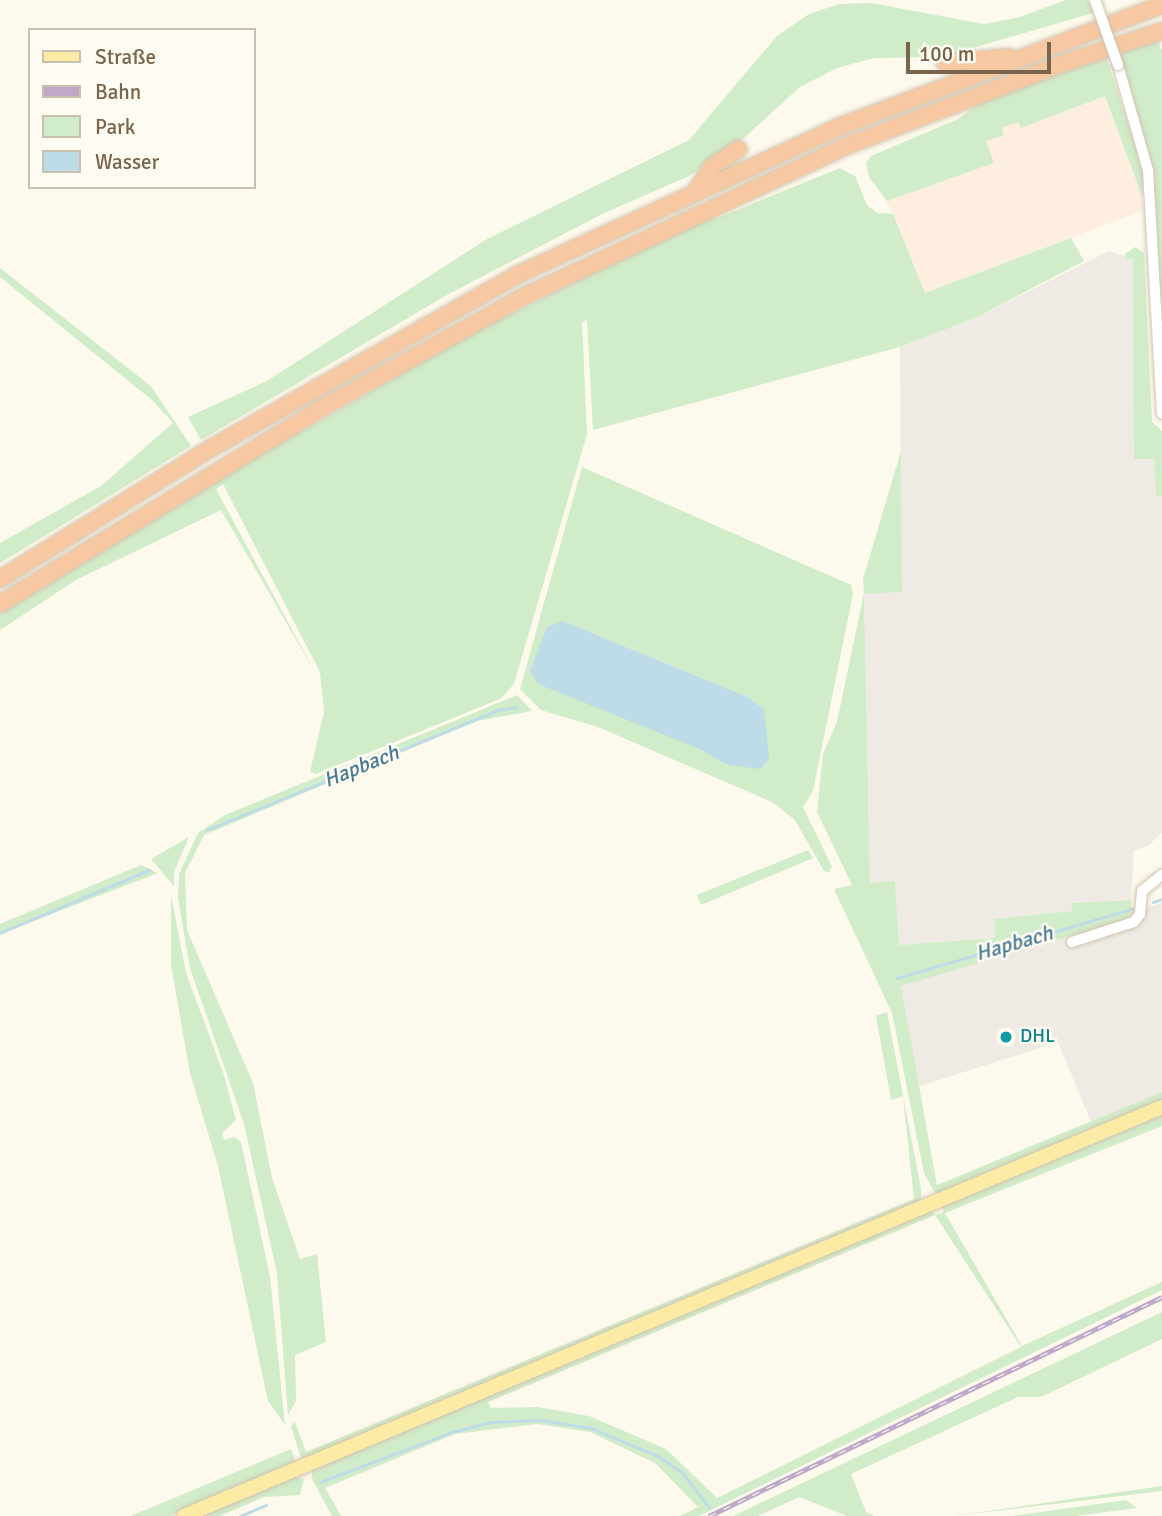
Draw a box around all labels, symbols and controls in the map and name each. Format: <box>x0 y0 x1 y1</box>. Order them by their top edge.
legend <box>28 28 256 189</box>
scale bar <box>910 28 1055 72</box>
text: 100 m <box>919 41 974 67</box>
text: Straße <box>95 44 156 70</box>
text: Bahn <box>95 79 141 105</box>
text: Park <box>95 114 135 140</box>
text: Wasser <box>95 149 159 175</box>
water label: Hapbach <box>320 740 402 792</box>
water label: Hapbach <box>973 920 1055 966</box>
place label: DHL <box>1020 1026 1055 1048</box>
marker: DHL <box>998 1029 1014 1045</box>

